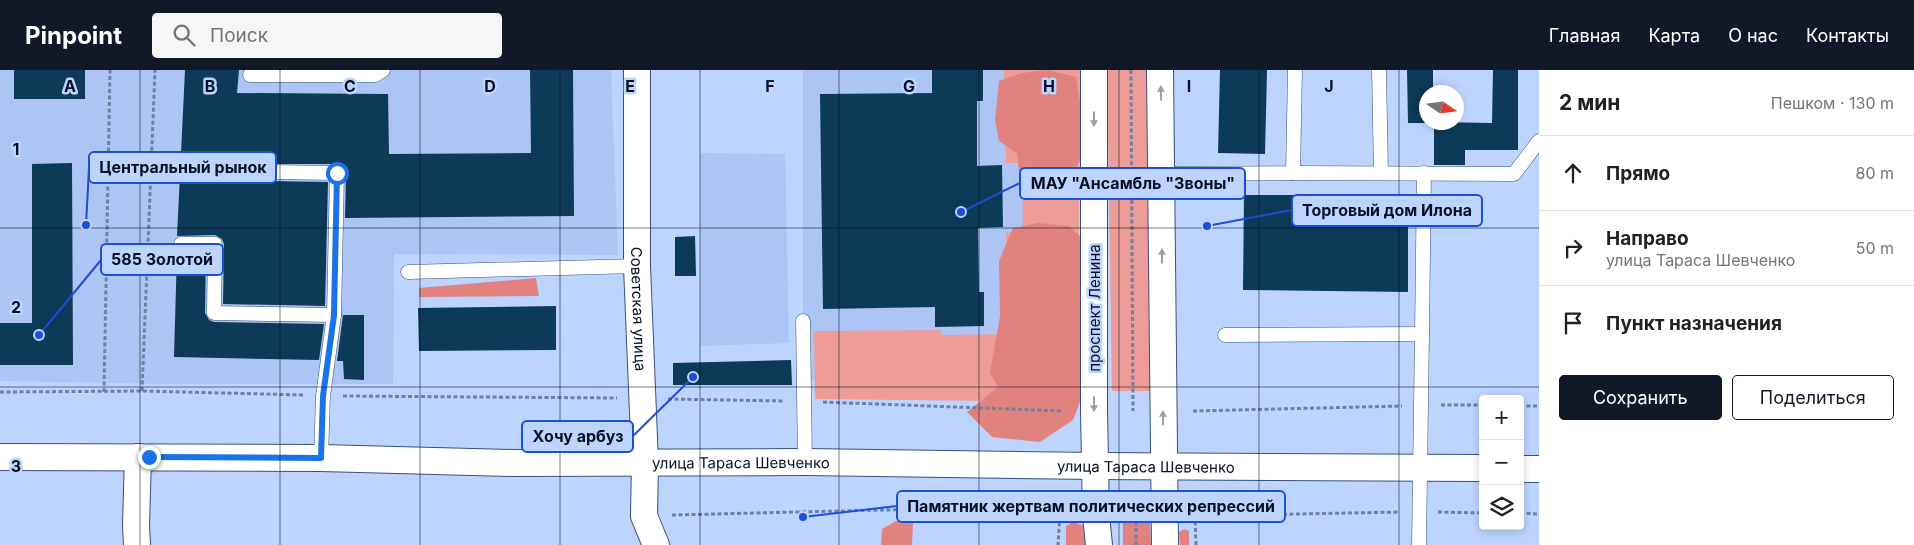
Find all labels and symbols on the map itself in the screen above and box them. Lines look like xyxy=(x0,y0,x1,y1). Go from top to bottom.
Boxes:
text: A xyxy=(64,76,76,96)
text: B xyxy=(205,76,215,96)
text: C xyxy=(344,76,356,96)
text: D xyxy=(484,76,496,96)
text: E xyxy=(625,76,635,96)
text: F xyxy=(765,76,775,96)
text: G xyxy=(903,76,915,96)
text: H xyxy=(1043,76,1055,96)
text: I xyxy=(1187,76,1191,96)
text: J xyxy=(1324,76,1334,96)
one-way arrow xyxy=(1156,85,1164,101)
north arrow xyxy=(1419,85,1464,130)
one-way arrow xyxy=(1090,111,1098,127)
text: 1 xyxy=(13,139,19,159)
callout: Центральный рынок xyxy=(89,152,276,183)
text: Центральный рынок xyxy=(99,157,267,177)
route start xyxy=(326,162,349,185)
callout: МАУ "Ансамбль "Звоны" xyxy=(1020,168,1245,199)
text: МАУ "Ансамбль "Звоны" xyxy=(1031,173,1235,193)
callout: Торговый дом Илона xyxy=(1292,195,1482,226)
text: Торговый дом Илона xyxy=(1302,200,1472,220)
callout: 585 Золотой xyxy=(101,244,223,275)
street label: проспект Ленина xyxy=(1085,244,1104,372)
street label: Советская улица xyxy=(628,247,651,371)
one-way arrow xyxy=(1158,248,1166,264)
text: 585 Золотой xyxy=(111,249,213,269)
text: 2 xyxy=(11,297,21,317)
one-way arrow xyxy=(1090,396,1098,412)
one-way arrow xyxy=(1159,410,1167,426)
callout: Хочу арбуз xyxy=(522,421,633,452)
text: Хочу арбуз xyxy=(533,426,623,446)
route end xyxy=(138,446,161,469)
street label: улица Тараса Шевченко xyxy=(652,452,830,472)
text: 3 xyxy=(11,456,21,476)
street label: улица Тараса Шевченко xyxy=(1057,456,1235,476)
callout: Памятник жертвам политических репрессий xyxy=(897,491,1285,522)
text: Памятник жертвам политических репрессий xyxy=(907,496,1275,516)

